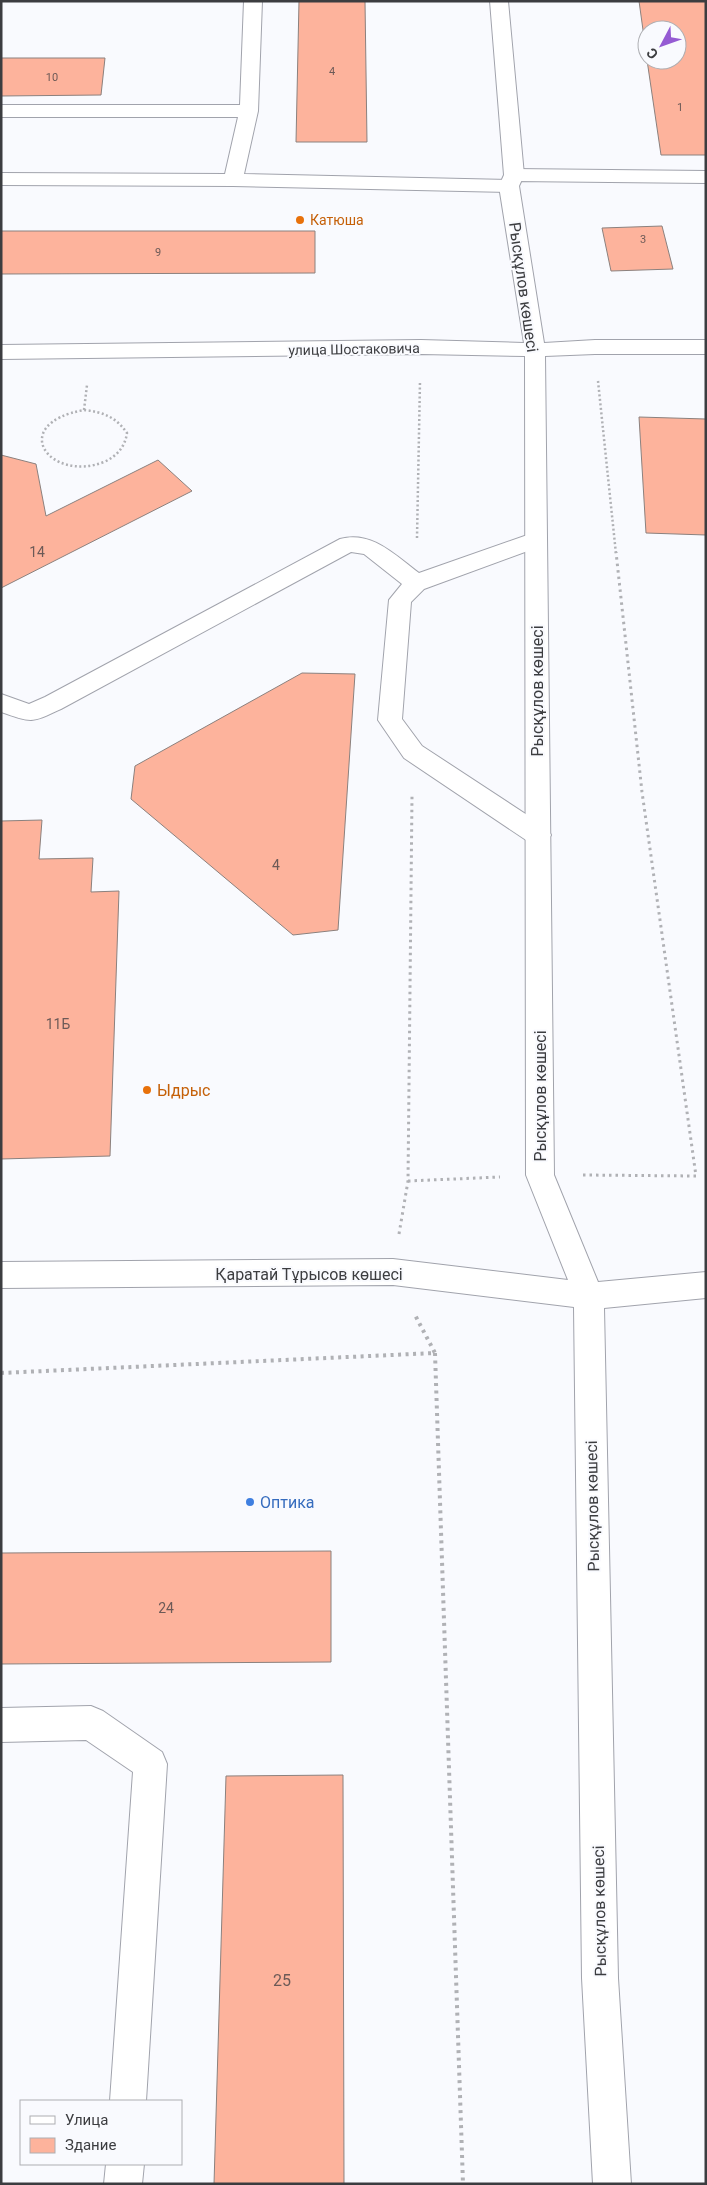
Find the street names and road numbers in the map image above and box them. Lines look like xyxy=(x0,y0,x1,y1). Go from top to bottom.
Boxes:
street label: Рысқұлов көшесі xyxy=(505,221,542,353)
street label: улица Шостаковича xyxy=(288,340,420,358)
street label: Рысқұлов көшесі xyxy=(528,625,547,757)
street label: Рысқұлов көшесі xyxy=(531,1030,550,1162)
street label: Қаратай Тұрысов көшесі xyxy=(215,1265,403,1284)
street label: Рысқұлов көшесі xyxy=(582,1440,603,1572)
street label: Рысқұлов көшесі xyxy=(589,1845,610,1977)

